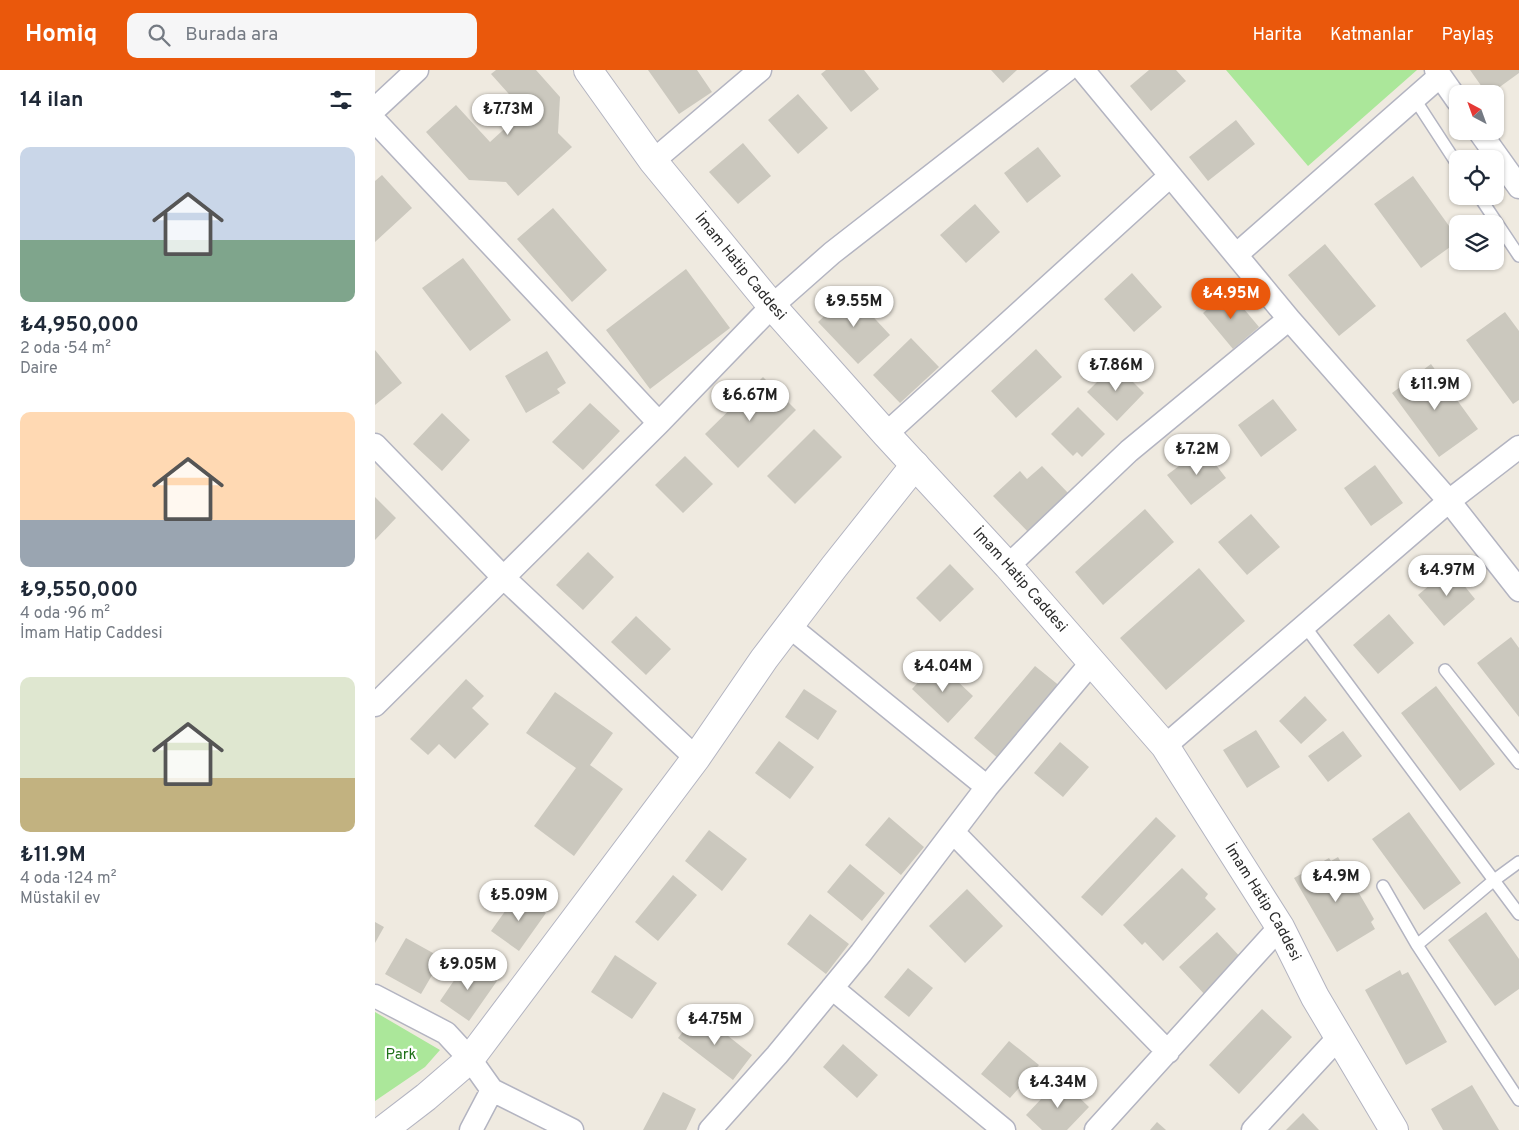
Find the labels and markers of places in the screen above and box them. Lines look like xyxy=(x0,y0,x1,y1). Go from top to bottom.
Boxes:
pin: ₺7.73M xyxy=(467,93,549,136)
pin: ₺4.95M xyxy=(1190,278,1272,320)
pin: ₺9.55M xyxy=(813,286,895,328)
pin: ₺7.86M xyxy=(1075,350,1157,392)
pin: ₺11.9M xyxy=(1394,368,1476,411)
pin: ₺6.67M xyxy=(709,380,791,422)
pin: ₺7.2M xyxy=(1162,434,1232,476)
pin: ₺4.97M xyxy=(1406,554,1488,597)
pin: ₺4.04M xyxy=(902,650,984,693)
pin: ₺4.9M xyxy=(1301,860,1371,903)
pin: ₺5.09M xyxy=(478,880,560,922)
pin: ₺9.05M xyxy=(427,948,509,991)
pin: ₺4.75M xyxy=(674,1004,756,1046)
pin: ₺4.34M xyxy=(1017,1066,1099,1109)

